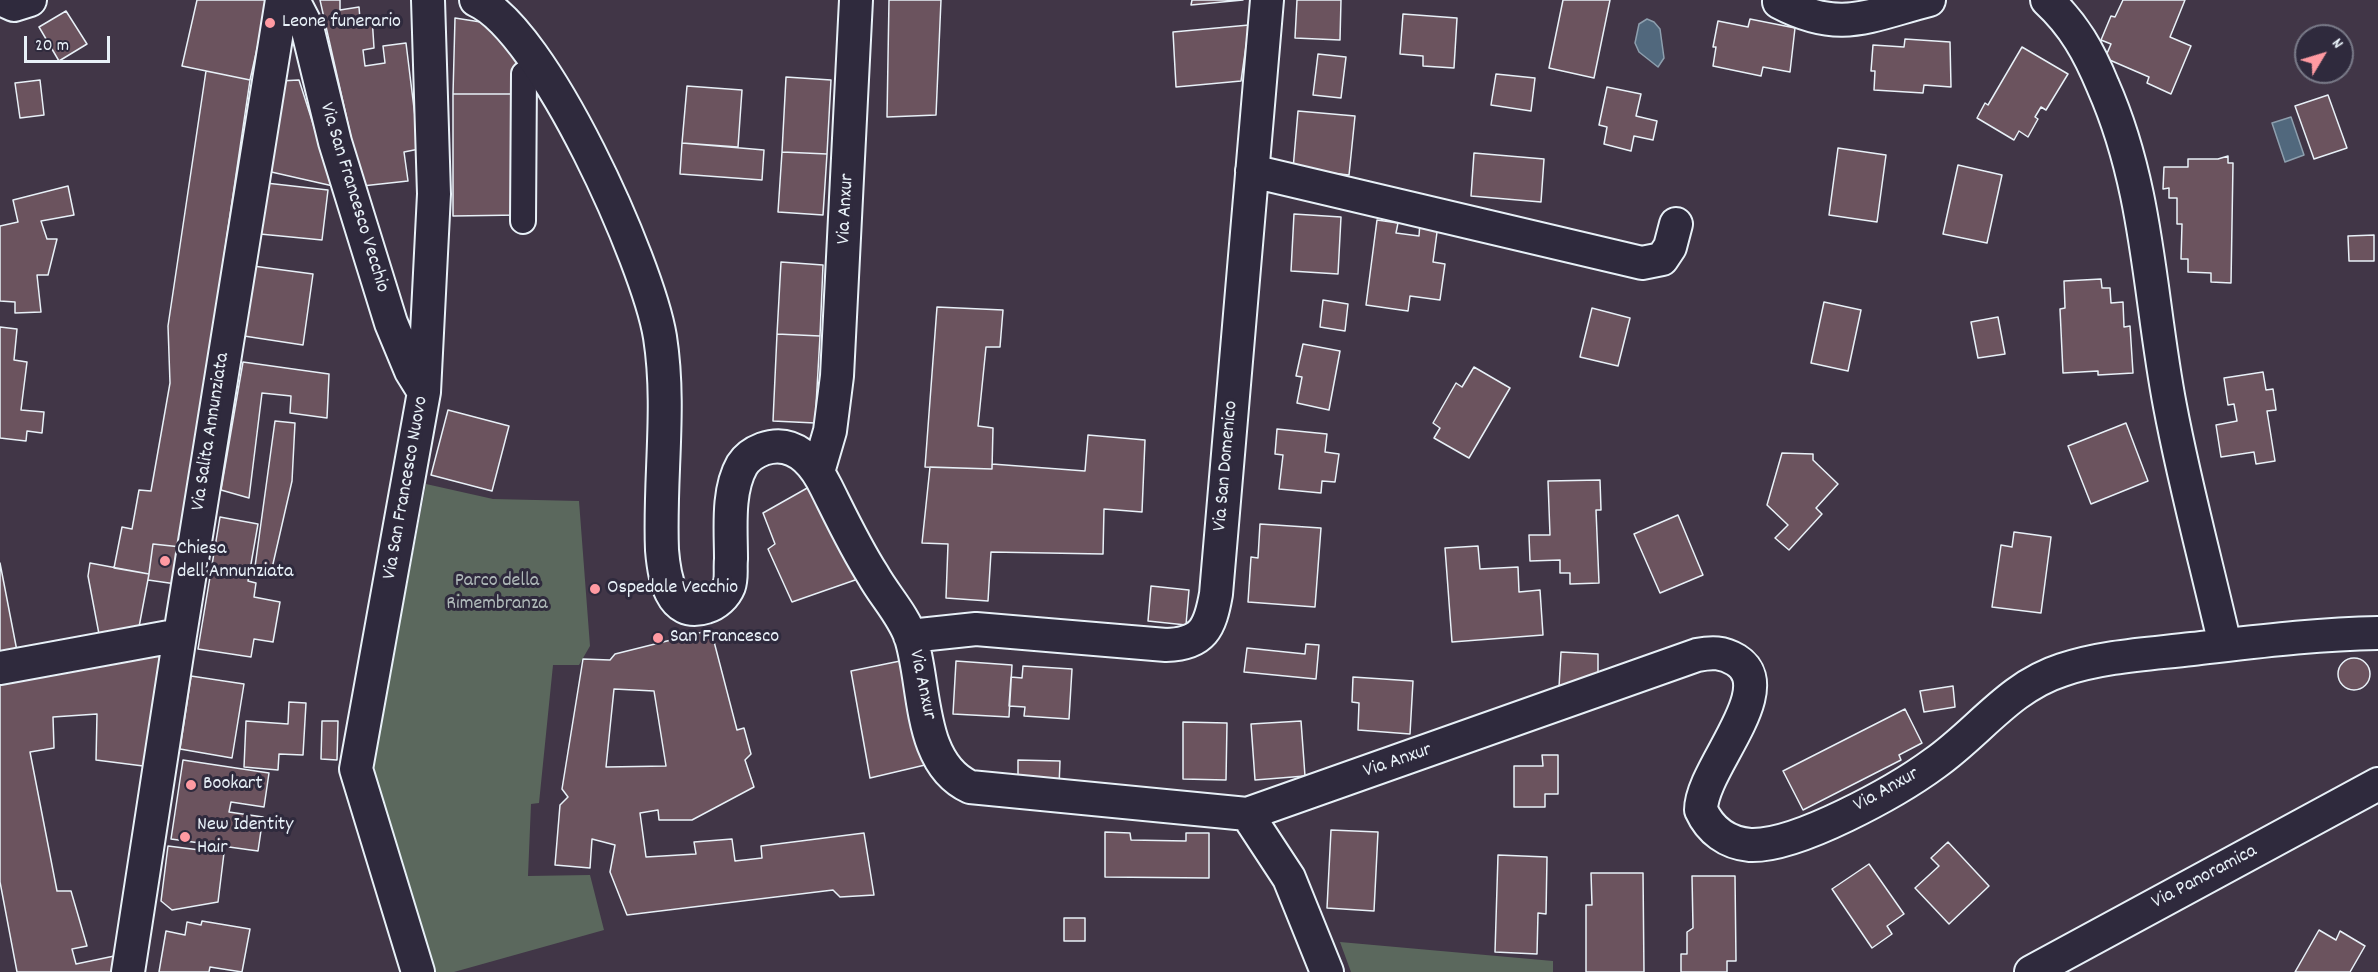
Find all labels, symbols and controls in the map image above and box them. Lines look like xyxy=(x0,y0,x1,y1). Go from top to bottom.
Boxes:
place label: Leone funerario xyxy=(282,11,401,35)
marker: Leone funerario xyxy=(263,16,277,30)
scale bar xyxy=(27,24,112,62)
north arrow xyxy=(2294,24,2354,84)
text: 20 m xyxy=(35,34,69,59)
text: N xyxy=(2326,34,2348,54)
street label: Via San Francesco Vecchio xyxy=(313,100,393,296)
street label: Via Anxur xyxy=(833,173,861,245)
street label: Via Salita Annunziata xyxy=(188,351,236,513)
street label: Via San Francesco Nuovo xyxy=(379,395,435,581)
street label: Via San Domenico xyxy=(1209,400,1245,532)
place label: Chiesa dell’Annunziata xyxy=(177,538,293,585)
marker: Chiesa dell’Annunziata xyxy=(158,554,172,568)
park label: Parco della Rimembranza xyxy=(446,570,548,617)
place label: Ospedale Vecchio xyxy=(607,577,738,601)
marker: Ospedale Vecchio xyxy=(588,582,602,596)
place label: San Francesco xyxy=(670,626,779,650)
marker: San Francesco xyxy=(651,631,665,645)
street label: Via Anxur xyxy=(902,648,940,722)
street label: Via Anxur xyxy=(1361,739,1435,785)
street label: Via Anxur xyxy=(1850,763,1924,819)
place label: Bookart xyxy=(203,773,263,797)
marker: Bookart xyxy=(184,778,198,792)
place label: New Identity Hair xyxy=(197,814,293,861)
marker: New Identity Hair xyxy=(178,830,192,844)
street label: Via Panoramica xyxy=(2148,840,2262,916)

